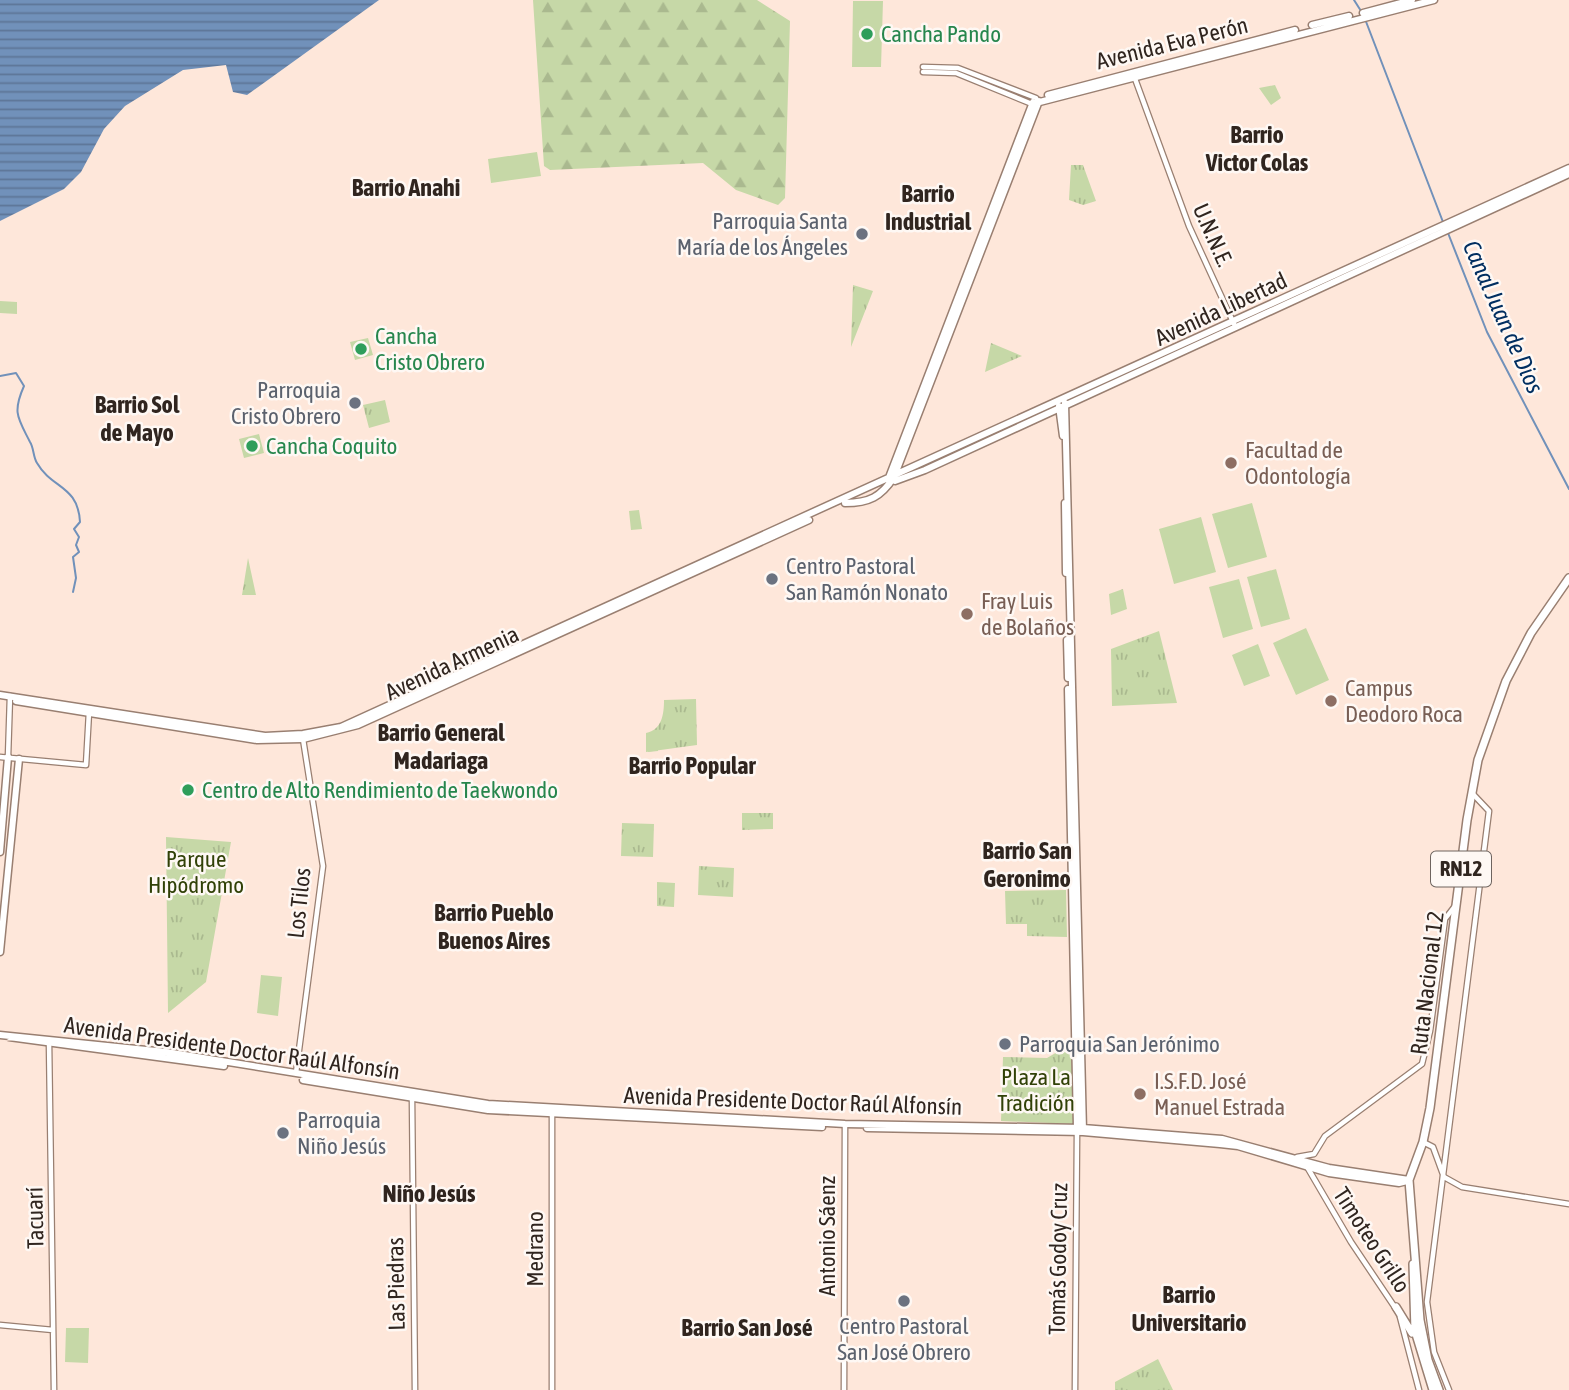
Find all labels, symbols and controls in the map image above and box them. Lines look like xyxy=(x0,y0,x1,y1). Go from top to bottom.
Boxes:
street label: Avenida Eva Perón xyxy=(1094,12,1250,74)
place label: Cancha Pando xyxy=(881,21,1001,47)
marker: Cancha Pando xyxy=(859,26,875,42)
district label: Barrio Victor Colas xyxy=(1205,121,1309,176)
district label: Barrio Anahi xyxy=(352,174,460,201)
district label: Barrio Industrial xyxy=(885,180,972,235)
street label: U.N.N.E. xyxy=(1188,199,1238,271)
place label: Parroquia Santa María de los Ángeles xyxy=(677,208,848,260)
marker: Parroquia Santa María de los Ángeles xyxy=(854,226,870,242)
water label: Canal Juan de Dios xyxy=(1458,236,1549,397)
street label: Avenida Libertad xyxy=(1151,267,1291,351)
place label: Cancha Cristo Obrero xyxy=(375,323,485,375)
marker: Cancha Cristo Obrero xyxy=(353,341,369,357)
place label: Parroquia Cristo Obrero xyxy=(231,377,341,429)
district label: Barrio Sol de Mayo xyxy=(95,391,180,446)
marker: Parroquia Cristo Obrero xyxy=(347,395,363,411)
place label: Cancha Coquito xyxy=(266,433,397,459)
place label: Facultad de Odontología xyxy=(1245,437,1351,489)
marker: Cancha Coquito xyxy=(244,438,260,454)
marker: Facultad de Odontología xyxy=(1223,455,1239,471)
place label: Centro Pastoral San Ramón Nonato xyxy=(786,553,948,605)
marker: Centro Pastoral San Ramón Nonato xyxy=(764,571,780,587)
place label: Fray Luis de Bolaños xyxy=(981,588,1074,640)
marker: Fray Luis de Bolaños xyxy=(959,606,975,622)
street label: Avenida Armenia xyxy=(381,621,523,705)
place label: Campus Deodoro Roca xyxy=(1345,675,1463,727)
marker: Campus Deodoro Roca xyxy=(1323,693,1339,709)
district label: Barrio General Madariaga xyxy=(377,719,505,774)
district label: Barrio Popular xyxy=(628,752,756,779)
place label: Centro de Alto Rendimiento de Taekwondo xyxy=(202,777,558,803)
marker: Centro de Alto Rendimiento de Taekwondo xyxy=(180,782,196,798)
district label: Barrio San Geronimo xyxy=(982,837,1072,892)
park label: Parque Hipódromo xyxy=(148,846,244,898)
road number: RN12 xyxy=(1431,852,1491,886)
street label: Los Tilos xyxy=(282,866,316,940)
district label: Barrio Pueblo Buenos Aires xyxy=(434,899,554,954)
street label: Ruta Nacional 12 xyxy=(1405,910,1449,1056)
street label: Avenida Presidente Doctor Raúl Alfonsín xyxy=(62,1012,402,1084)
place label: Parroquia San Jerónimo xyxy=(1019,1031,1220,1057)
marker: Parroquia San Jerónimo xyxy=(997,1036,1013,1052)
park label: Plaza La Tradición xyxy=(997,1064,1075,1116)
place label: I.S.F.D. José Manuel Estrada xyxy=(1154,1068,1285,1120)
street label: Avenida Presidente Doctor Raúl Alfonsín xyxy=(623,1082,963,1120)
marker: I.S.F.D. José Manuel Estrada xyxy=(1132,1086,1148,1102)
place label: Parroquia Niño Jesús xyxy=(297,1107,386,1159)
marker: Parroquia Niño Jesús xyxy=(275,1125,291,1141)
street label: Antonio Sáenz xyxy=(814,1176,840,1296)
district label: Niño Jesús xyxy=(383,1180,476,1207)
street label: Tomás Godoy Cruz xyxy=(1044,1183,1072,1335)
street label: Timoteo Grillo xyxy=(1328,1183,1416,1297)
street label: Tacuarí xyxy=(21,1187,49,1249)
street label: Medrano xyxy=(522,1211,548,1287)
street label: Las Piedras xyxy=(382,1237,410,1331)
district label: Barrio Universitario xyxy=(1132,1281,1246,1336)
marker: Centro Pastoral San José Obrero xyxy=(896,1293,912,1309)
place label: Centro Pastoral San José Obrero xyxy=(837,1313,971,1365)
district label: Barrio San José xyxy=(681,1314,813,1341)

